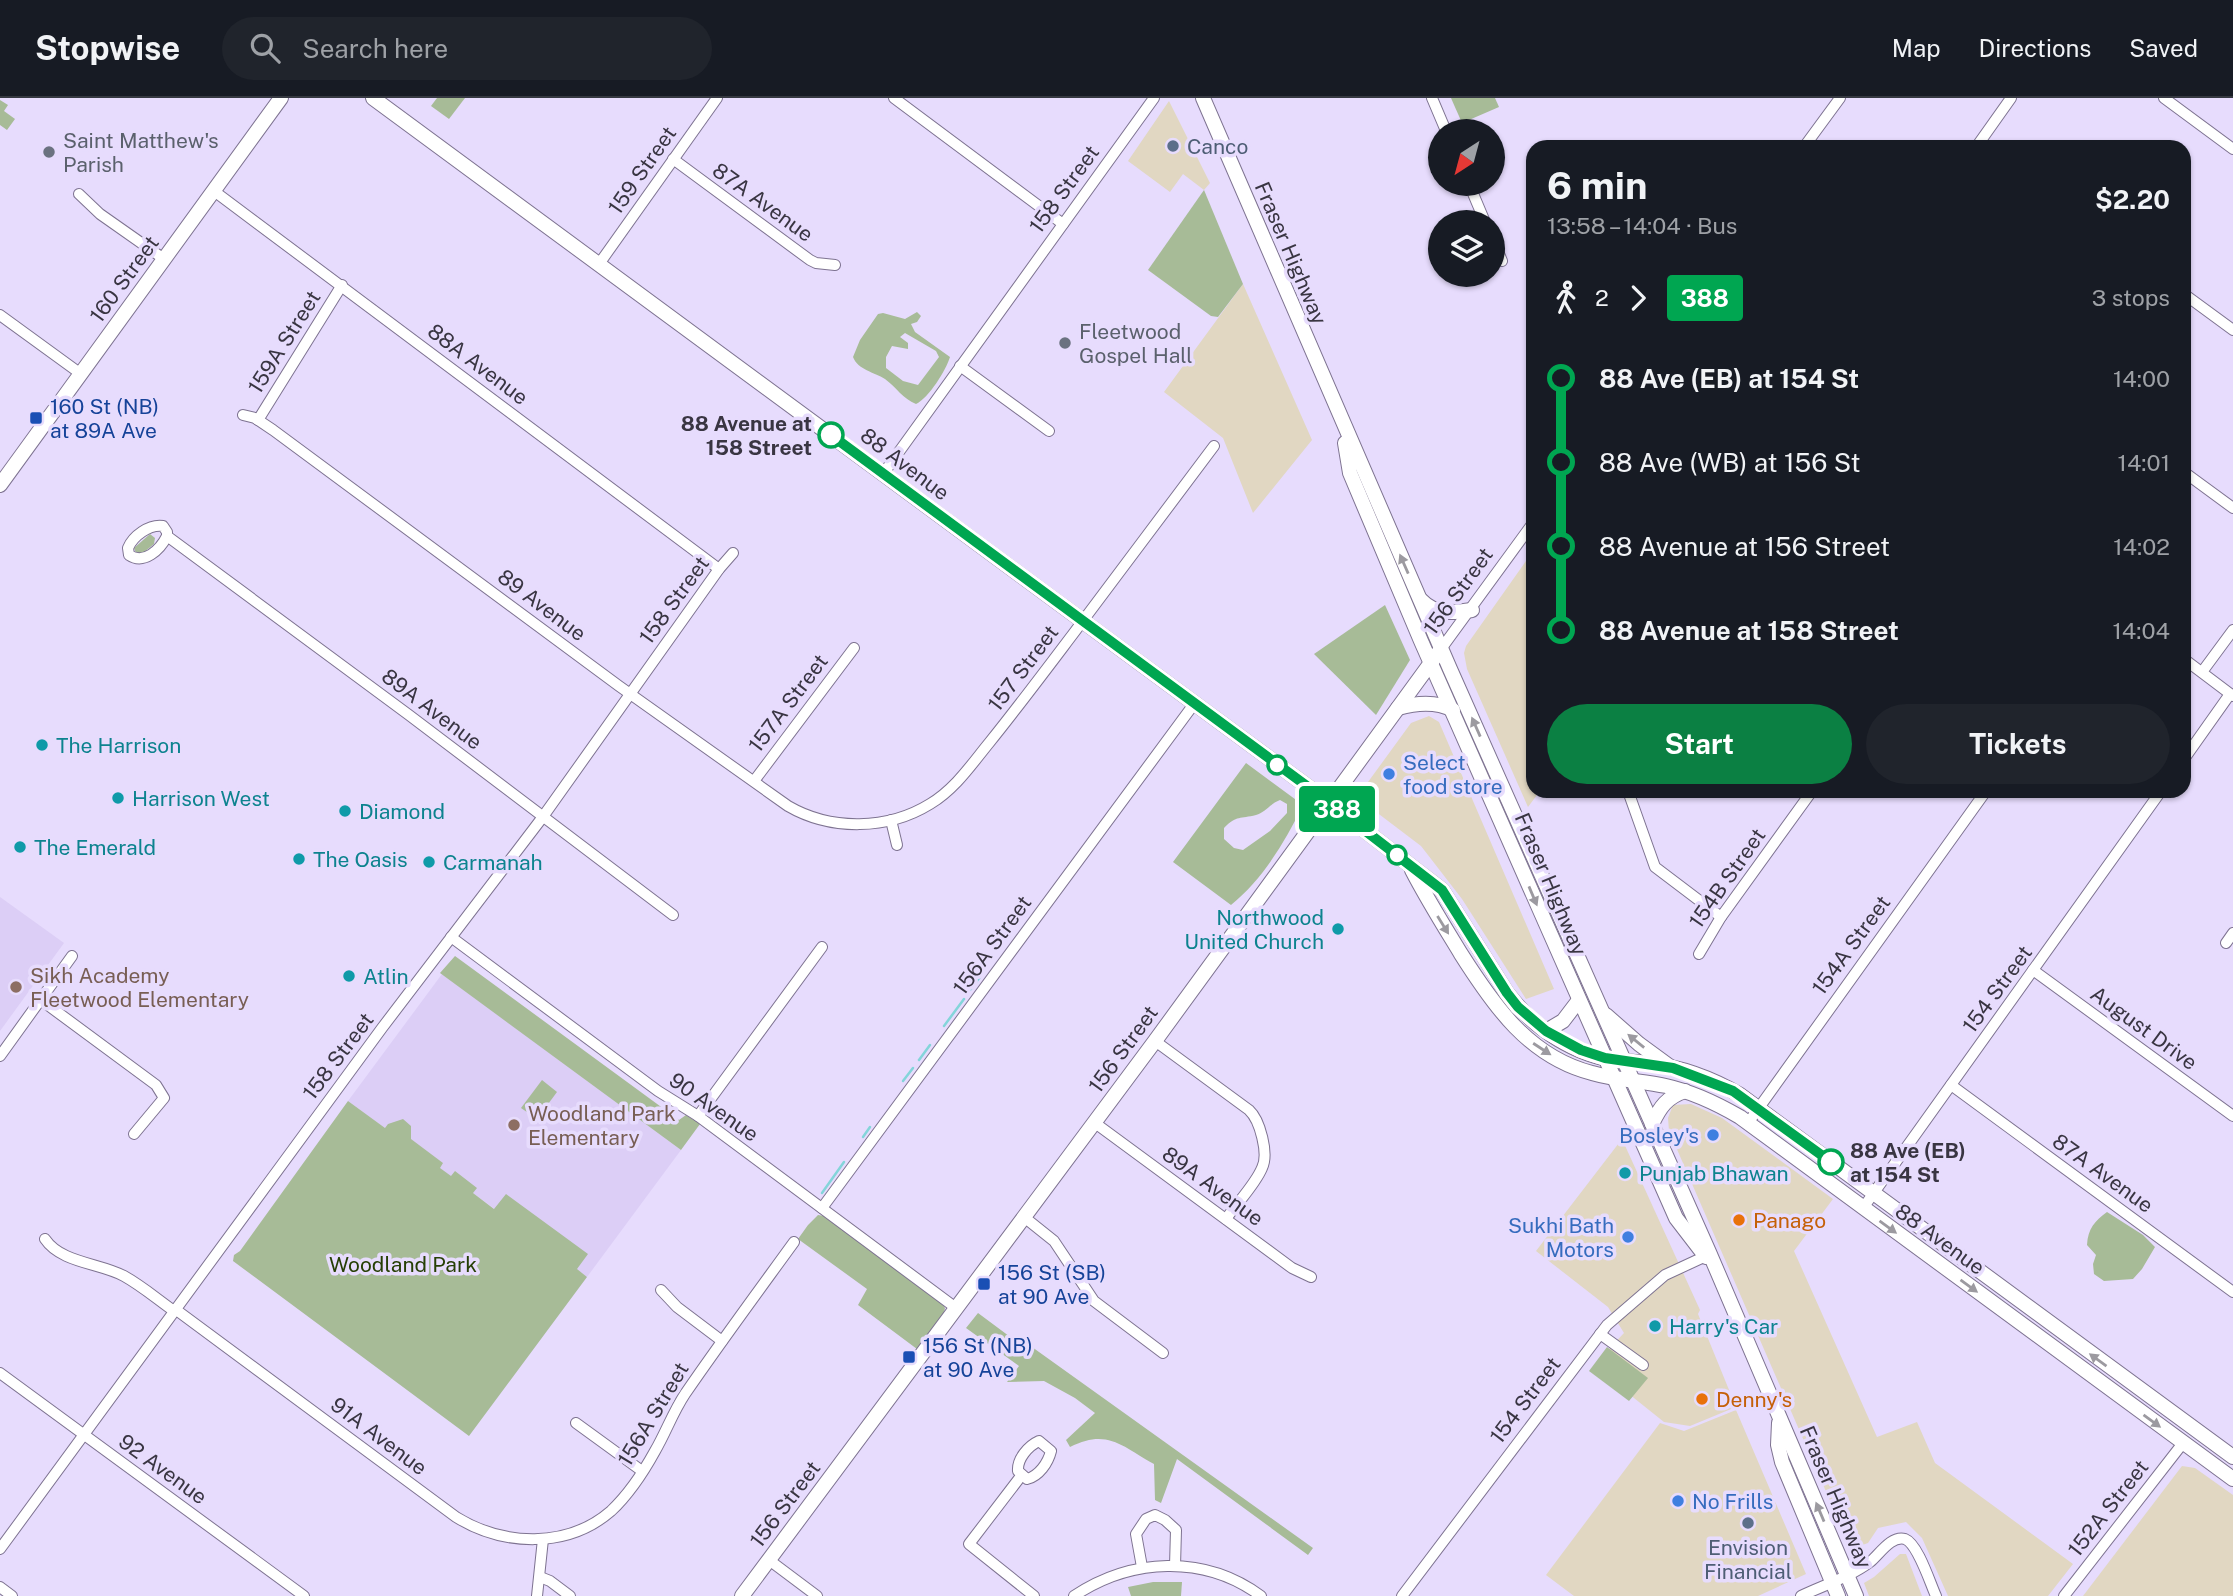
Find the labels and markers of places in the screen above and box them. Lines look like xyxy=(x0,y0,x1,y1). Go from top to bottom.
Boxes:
place label: Saint Matthew's Parish xyxy=(63,128,219,177)
place label: Canco xyxy=(1187,134,1248,159)
marker: Canco xyxy=(1165,138,1181,154)
marker: Saint Matthew's Parish xyxy=(41,144,57,160)
place label: Fleetwood Gospel Hall xyxy=(1079,319,1193,368)
marker: Fleetwood Gospel Hall xyxy=(1057,335,1073,351)
place label: 160 St (NB) at 89A Ave xyxy=(50,394,159,443)
marker: 160 St (NB) at 89A Ave xyxy=(28,410,44,426)
place label: 88 Avenue at 158 Street xyxy=(681,411,812,460)
marker: 88 Avenue at 158 Street xyxy=(818,422,844,448)
place label: The Harrison xyxy=(56,733,181,758)
marker: The Harrison xyxy=(34,737,50,753)
place label: Select food store xyxy=(1403,750,1503,799)
unlabelled marker xyxy=(1267,755,1287,775)
marker: Select food store xyxy=(1381,766,1397,782)
place label: Harrison West xyxy=(132,786,270,811)
marker: Harrison West xyxy=(110,790,126,806)
place label: Diamond xyxy=(359,799,445,824)
marker: Diamond xyxy=(337,803,353,819)
place label: The Emerald xyxy=(34,835,156,860)
marker: The Emerald xyxy=(12,839,28,855)
unlabelled marker xyxy=(1387,845,1407,865)
place label: The Oasis xyxy=(313,847,408,872)
place label: Carmanah xyxy=(443,850,543,875)
marker: The Oasis xyxy=(291,851,307,867)
marker: Carmanah xyxy=(421,854,437,870)
place label: Northwood United Church xyxy=(1184,905,1324,954)
marker: Northwood United Church xyxy=(1330,921,1346,937)
place label: Sikh Academy Fleetwood Elementary xyxy=(30,963,249,1012)
place label: Atlin xyxy=(363,964,409,989)
marker: Atlin xyxy=(341,968,357,984)
marker: Sikh Academy Fleetwood Elementary xyxy=(8,979,24,995)
place label: Woodland Park Elementary xyxy=(528,1101,676,1150)
marker: Woodland Park Elementary xyxy=(506,1117,522,1133)
place label: Bosley's xyxy=(1619,1123,1699,1148)
marker: Bosley's xyxy=(1705,1127,1721,1143)
place label: 88 Ave (EB) at 154 St xyxy=(1850,1138,1966,1187)
marker: 88 Ave (EB) at 154 St xyxy=(1818,1149,1844,1175)
place label: Punjab Bhawan xyxy=(1639,1161,1789,1186)
marker: Punjab Bhawan xyxy=(1617,1165,1633,1181)
place label: Panago xyxy=(1753,1208,1826,1233)
marker: Panago xyxy=(1731,1212,1747,1228)
place label: Sukhi Bath Motors xyxy=(1508,1213,1614,1262)
marker: Sukhi Bath Motors xyxy=(1620,1229,1636,1245)
place label: 156 St (SB) at 90 Ave xyxy=(998,1260,1106,1309)
marker: 156 St (SB) at 90 Ave xyxy=(976,1276,992,1292)
place label: Harry's Car xyxy=(1669,1314,1778,1339)
marker: Harry's Car xyxy=(1647,1318,1663,1334)
place label: 156 St (NB) at 90 Ave xyxy=(923,1333,1033,1382)
marker: 156 St (NB) at 90 Ave xyxy=(901,1349,917,1365)
place label: Denny's xyxy=(1716,1387,1792,1412)
marker: Denny's xyxy=(1694,1391,1710,1407)
place label: No Frills xyxy=(1692,1489,1773,1514)
marker: No Frills xyxy=(1670,1493,1686,1509)
marker: Envision Financial xyxy=(1740,1515,1756,1531)
place label: Envision Financial xyxy=(1704,1535,1792,1584)

